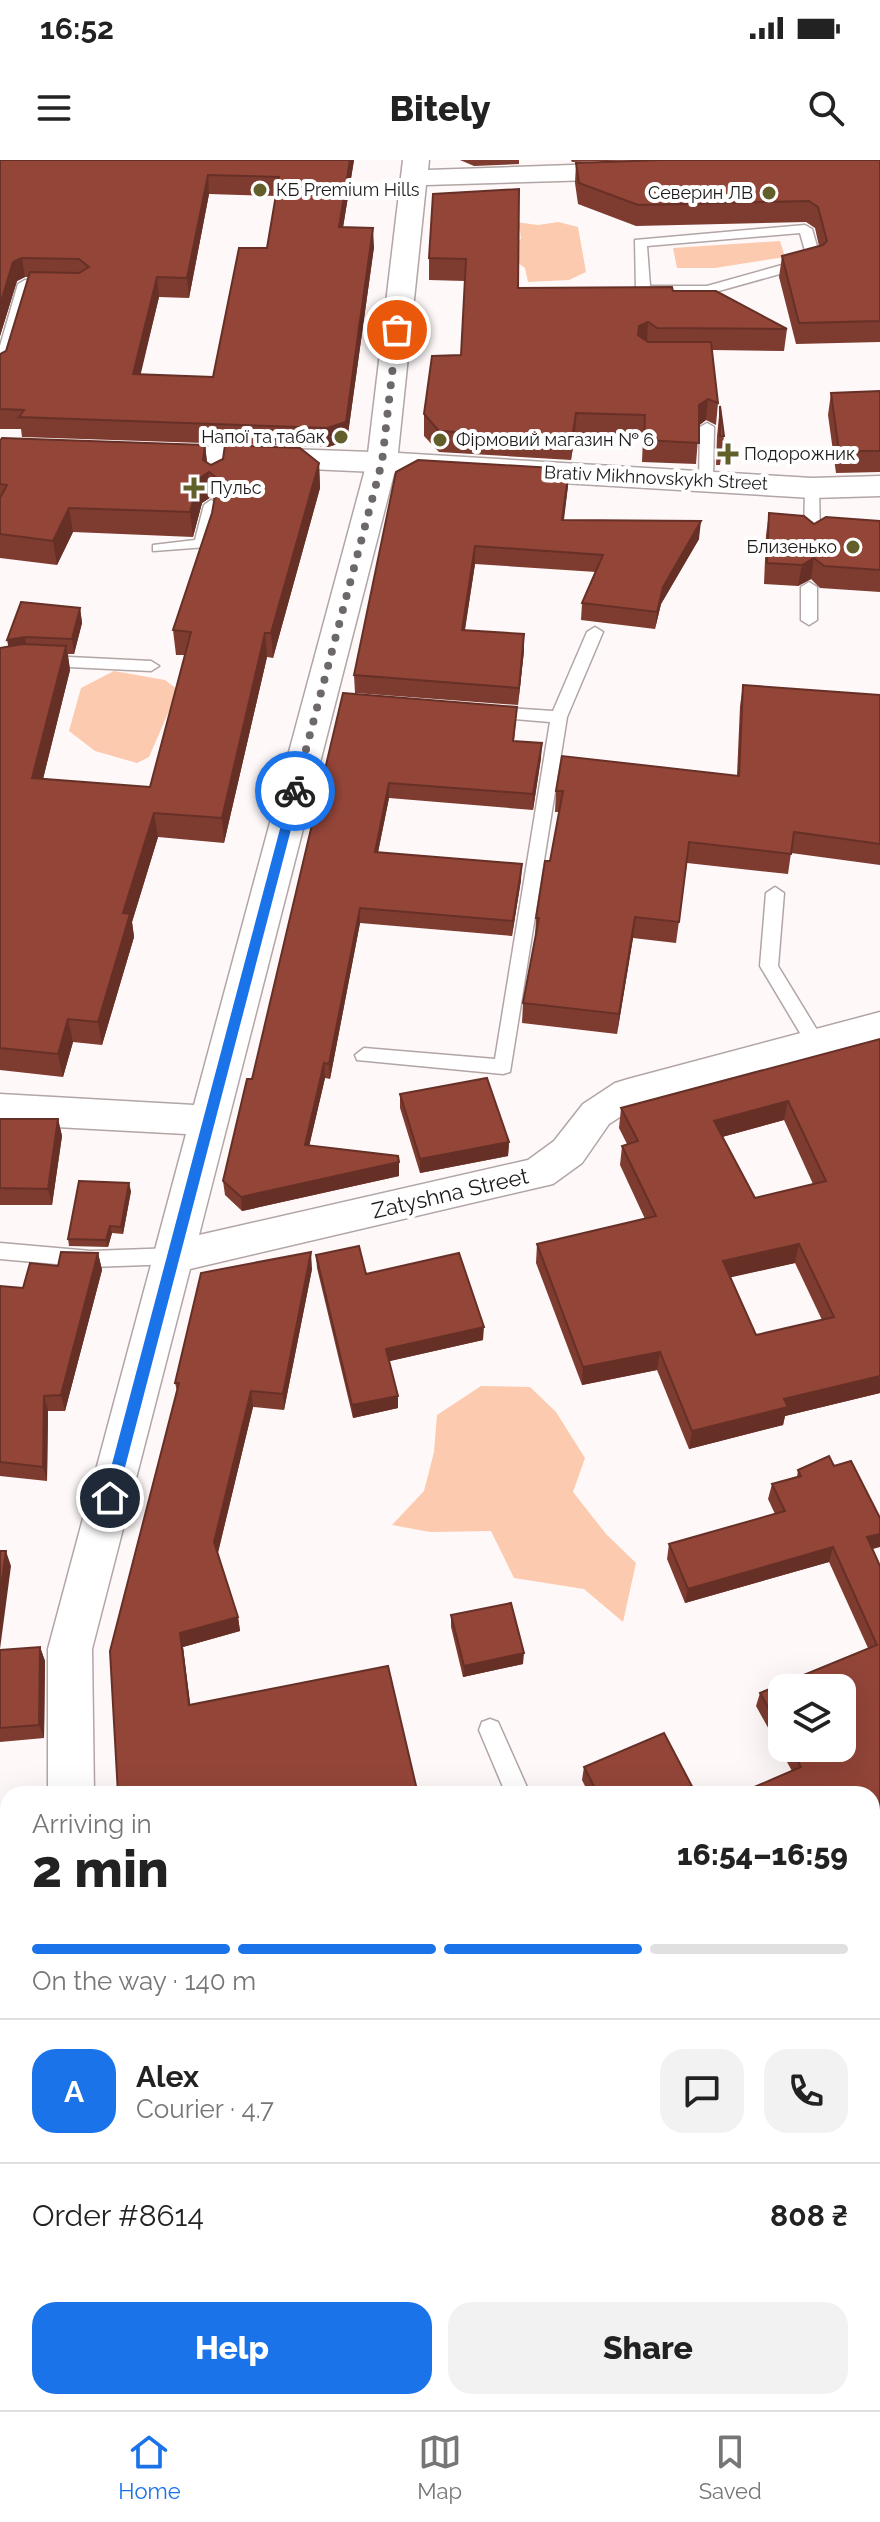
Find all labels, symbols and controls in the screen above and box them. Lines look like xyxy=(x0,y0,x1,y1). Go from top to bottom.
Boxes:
text: 16:52 xyxy=(40,11,114,46)
icon: menu xyxy=(32,86,76,130)
icon: search xyxy=(804,86,848,130)
text: Bitely xyxy=(389,87,491,129)
place label: КБ Premium Hills xyxy=(276,179,420,200)
marker: КБ Premium Hills xyxy=(251,181,269,199)
place label: Северин ЛВ xyxy=(648,182,753,203)
marker: Северин ЛВ xyxy=(760,184,778,202)
pin xyxy=(363,296,431,364)
icon: bag xyxy=(375,308,419,352)
place label: Напої та табак xyxy=(201,426,325,447)
marker: Напої та табак xyxy=(332,428,350,446)
place label: Фірмовий магазин № 6 xyxy=(456,429,654,450)
marker: Фірмовий магазин № 6 xyxy=(431,431,449,449)
place label: Подорожник xyxy=(744,443,855,464)
marker: Подорожник xyxy=(719,445,737,463)
street label: Brativ Mikhnovskykh Street xyxy=(544,461,769,494)
place label: Пульс xyxy=(210,477,262,498)
marker: Пульс xyxy=(185,479,203,497)
place label: Близенько xyxy=(747,536,837,557)
marker: Близенько xyxy=(844,538,862,556)
courier xyxy=(255,751,335,831)
icon: bike xyxy=(273,769,317,813)
street label: Zatyshna Street xyxy=(369,1162,531,1224)
pin xyxy=(76,1464,144,1532)
icon: home xyxy=(88,1476,132,1520)
map controls xyxy=(768,1674,856,1762)
button: layers xyxy=(768,1674,856,1762)
text: Arriving in xyxy=(32,1809,152,1839)
text: 16:54–16:59 xyxy=(677,1837,848,1872)
text: 2 min xyxy=(32,1838,169,1899)
text: On the way · 140 m xyxy=(32,1966,256,1996)
button: chat xyxy=(660,2049,744,2133)
button: phone xyxy=(764,2049,848,2133)
text: Alex xyxy=(136,2059,199,2094)
text: A xyxy=(64,2074,84,2109)
text: Courier · 4.7 xyxy=(136,2094,274,2124)
text: Order #8614 xyxy=(32,2198,204,2233)
text: 808 ₴ xyxy=(770,2198,848,2233)
button: Help xyxy=(32,2302,432,2394)
button: Share xyxy=(448,2302,848,2394)
tab: Home xyxy=(118,2430,181,2504)
tab: Map xyxy=(417,2430,462,2504)
tab: Saved xyxy=(699,2430,762,2504)

